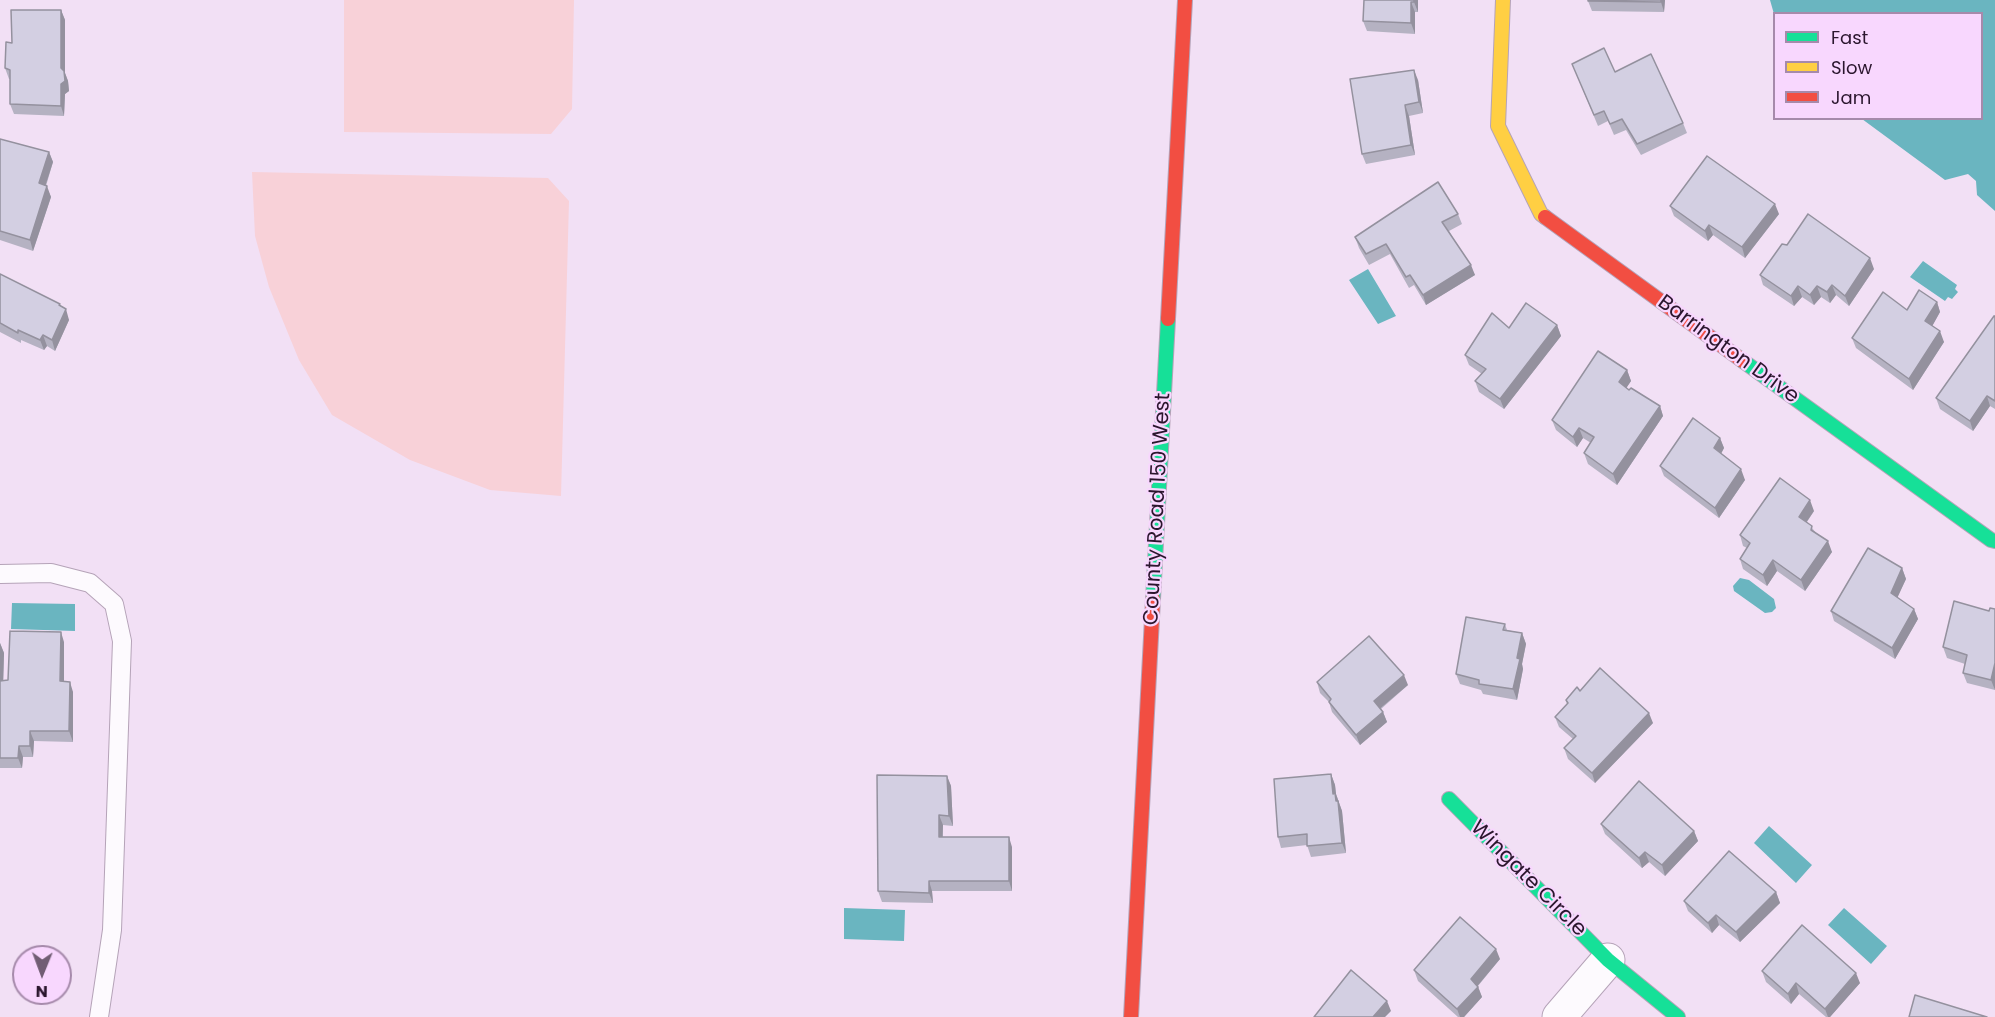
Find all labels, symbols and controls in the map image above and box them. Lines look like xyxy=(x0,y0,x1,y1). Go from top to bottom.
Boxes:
legend xyxy=(1773,12,1983,120)
text: Fast xyxy=(1831,25,1868,50)
text: Slow xyxy=(1831,55,1872,80)
text: Jam xyxy=(1831,85,1871,110)
street label: Barrington Drive xyxy=(1653,290,1803,410)
street label: County Road 150 West xyxy=(1139,392,1177,626)
street label: Wingate Circle xyxy=(1465,816,1591,942)
north arrow xyxy=(12,945,72,1005)
text: N xyxy=(35,980,48,1003)

